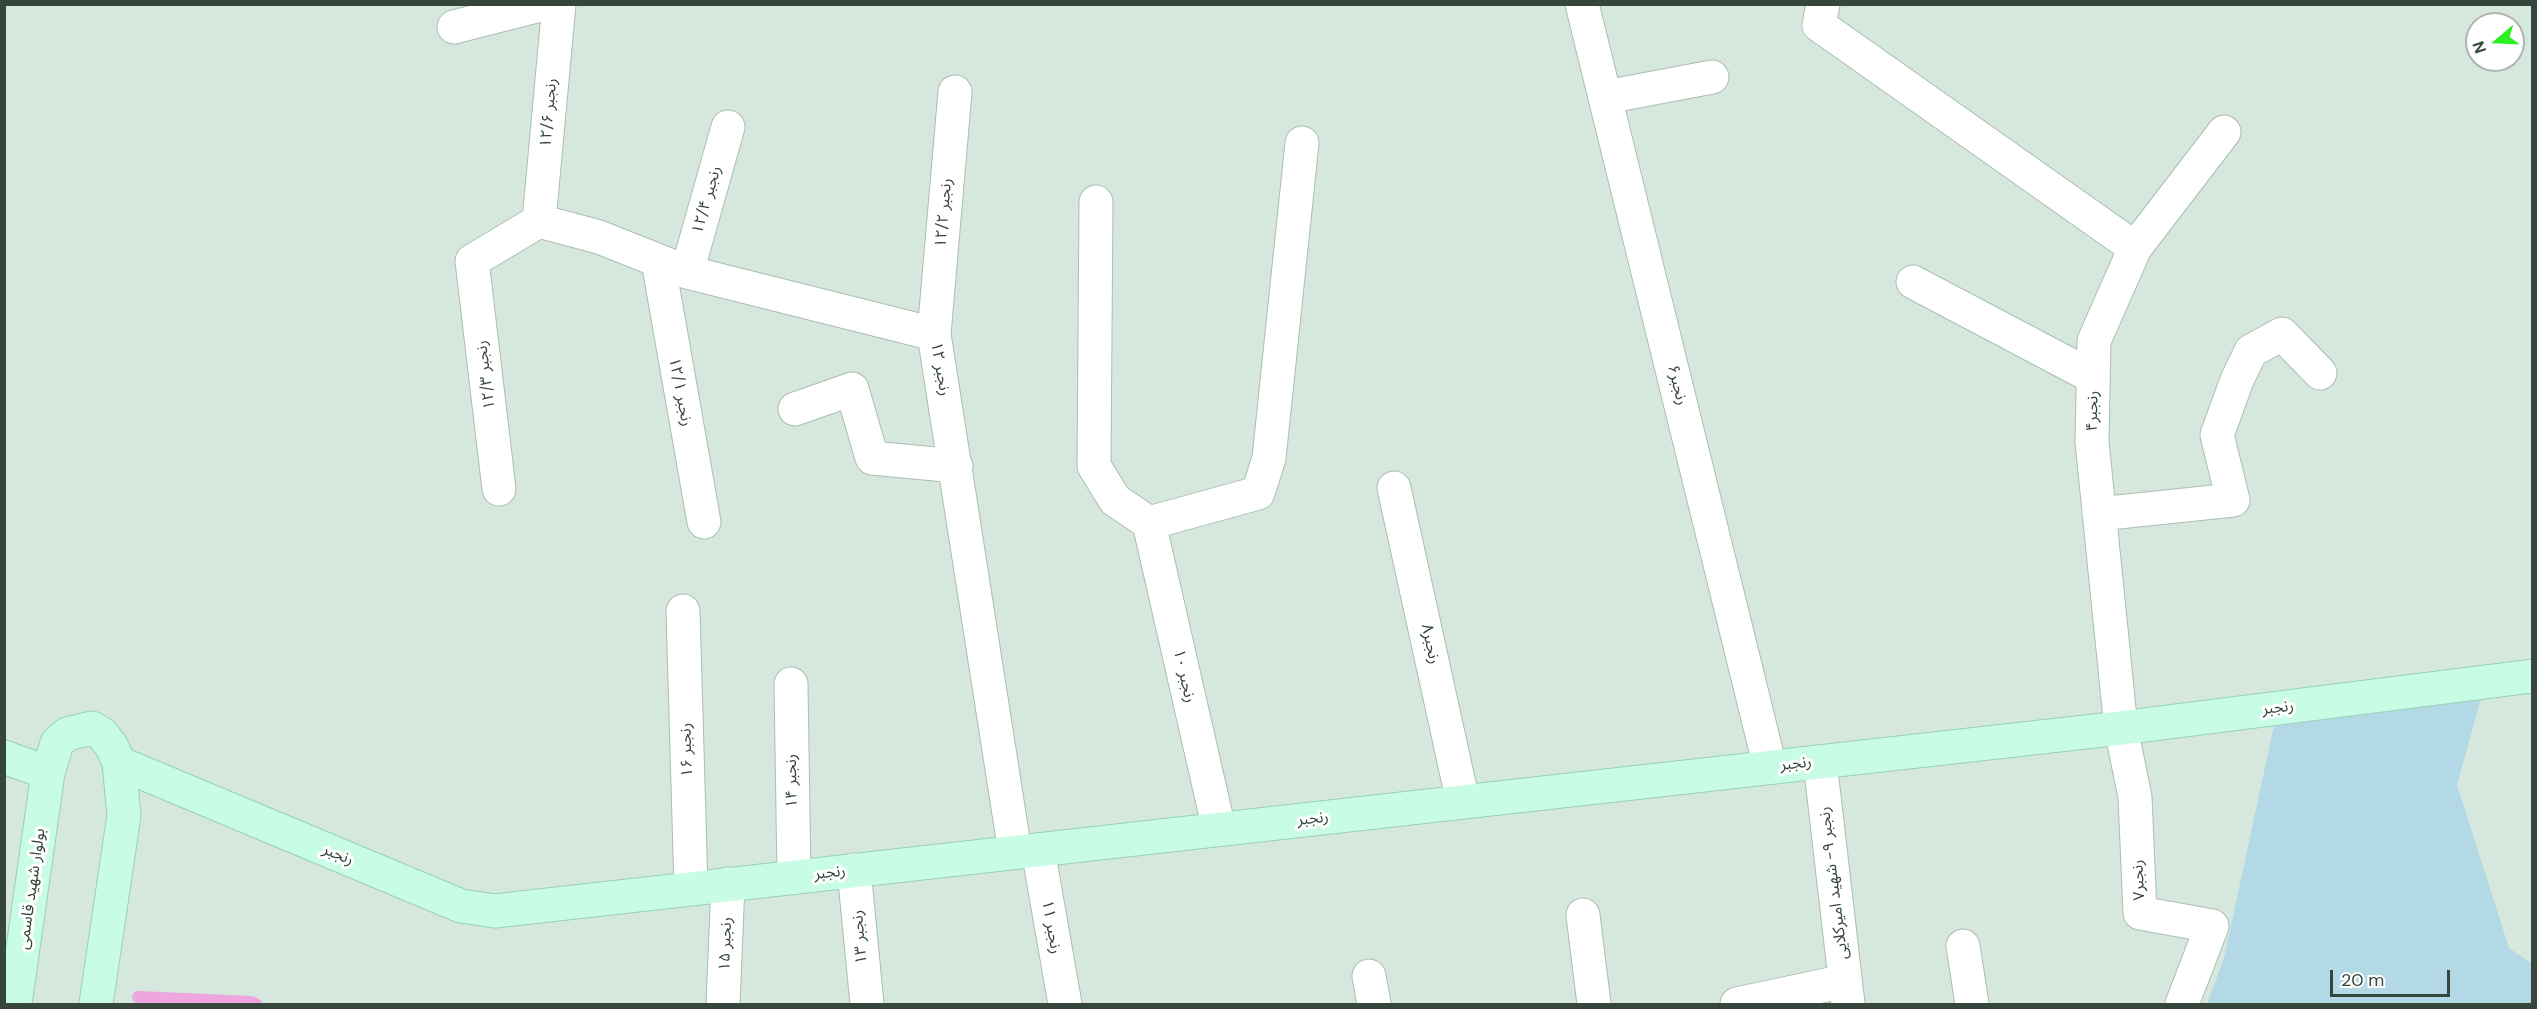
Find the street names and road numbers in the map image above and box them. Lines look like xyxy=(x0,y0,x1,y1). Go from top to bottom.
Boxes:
street label: رنجبر ۱۲/۶ xyxy=(536,77,562,149)
street label: رنجبر ۱۲/۴ xyxy=(688,164,726,236)
street label: رنجبر ۱۲/۲ xyxy=(931,177,957,249)
street label: رنجبر ۱۲/۳ xyxy=(472,339,500,411)
street label: رنجبر ۱۲ xyxy=(926,341,954,397)
street label: رنجبر ۱۲/۱ xyxy=(664,356,696,428)
street label: رنجبر۶ xyxy=(1663,363,1691,407)
street label: رنجبر۴ xyxy=(2083,390,2103,432)
street label: رنجبر۸ xyxy=(1416,622,1444,666)
street label: رنجبر ۱۰ xyxy=(1169,647,1199,705)
street label: رنجبر xyxy=(2261,697,2295,719)
street label: رنجبر ۱۶ xyxy=(676,723,698,777)
street label: رنجبر xyxy=(1779,753,1813,775)
street label: رنجبر ۱۴ xyxy=(782,754,802,808)
street label: رنجبر ۹- شهید امیرکلایی xyxy=(1815,805,1853,961)
street label: رنجبر xyxy=(1296,808,1330,830)
street label: بولوار شهید قاسمی xyxy=(14,827,50,951)
street label: رنجبر xyxy=(320,840,356,870)
street label: رنجبر۷ xyxy=(2128,859,2150,901)
street label: رنجبر xyxy=(813,862,847,884)
street label: رنجبر ۱۱ xyxy=(1037,899,1065,955)
street label: رنجبر ۱۳ xyxy=(848,909,872,965)
street label: رنجبر ۱۵ xyxy=(715,917,737,971)

